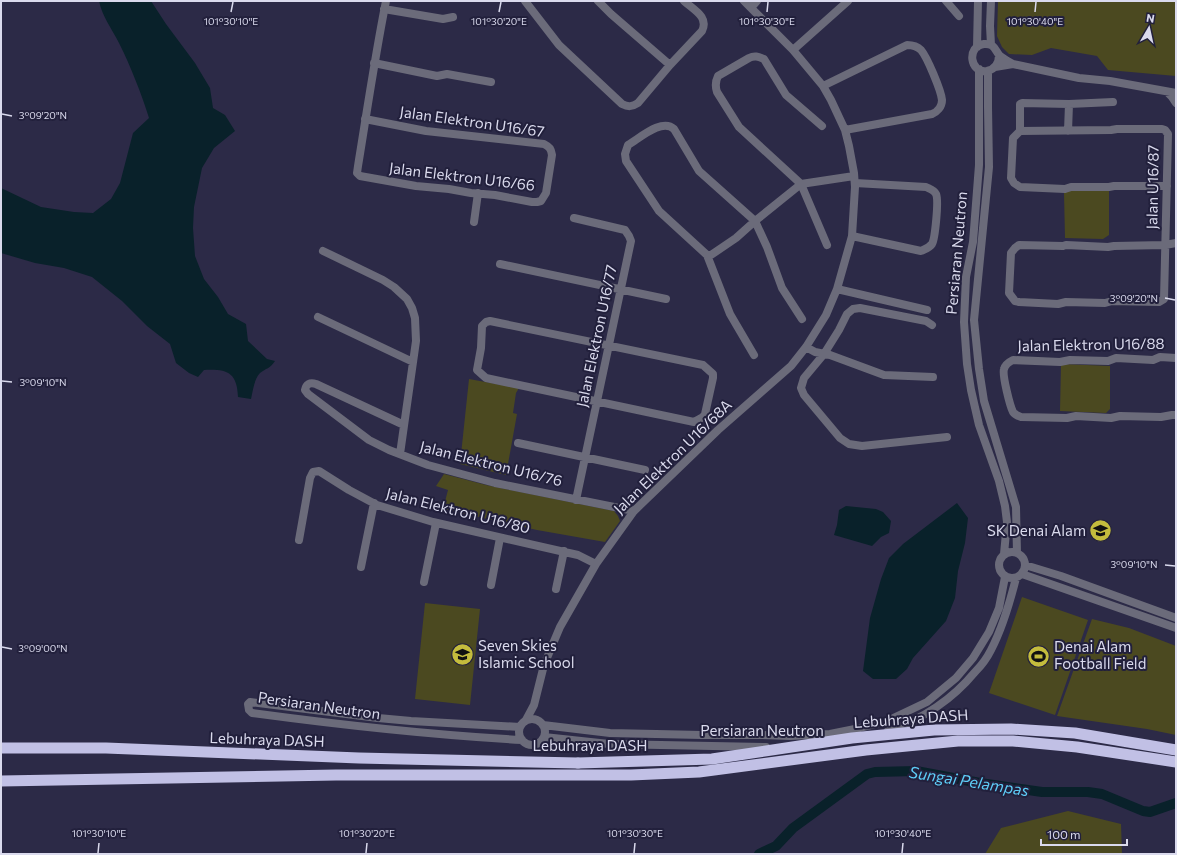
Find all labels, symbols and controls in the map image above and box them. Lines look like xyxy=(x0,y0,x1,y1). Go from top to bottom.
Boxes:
north arrow xyxy=(1129,8,1169,48)
text: N xyxy=(1146,11,1156,25)
text: 101°30'10"E xyxy=(204,15,258,27)
text: 101°30'20"E xyxy=(471,15,527,27)
text: 101°30'30"E xyxy=(739,15,795,27)
text: 101°30'40"E xyxy=(1007,15,1063,27)
street label: Jalan Elektron U16/67 xyxy=(399,102,546,140)
text: 3°09'20"N xyxy=(19,109,67,121)
street label: Jalan U16/87 xyxy=(1142,144,1162,230)
street label: Jalan Elektron U16/66 xyxy=(388,158,536,194)
street label: Persiaran Neutron xyxy=(942,191,970,315)
street label: Jalan Elektron U16/77 xyxy=(572,263,620,409)
text: 3°09'20"N xyxy=(1110,292,1158,304)
street label: Jalan Elektron U16/88 xyxy=(1017,334,1165,354)
text: 3°09'10"N xyxy=(19,376,67,388)
street label: Jalan Elektron U16/68A xyxy=(610,395,735,517)
street label: Jalan Elektron U16/76 xyxy=(418,437,564,489)
street label: Jalan Elektron U16/80 xyxy=(384,483,532,537)
school or university icon: SK Denai Alam xyxy=(1088,518,1114,544)
place label: SK Denai Alam xyxy=(987,521,1086,539)
text: 3°09'10"N xyxy=(1110,558,1158,570)
place label: Seven Skies Islamic School xyxy=(478,636,574,671)
place label: Denai Alam Football Field xyxy=(1054,637,1146,672)
text: 3°09'00"N xyxy=(18,642,68,654)
school or university icon: Seven Skies Islamic School xyxy=(449,642,475,668)
sports icon: Denai Alam Football Field xyxy=(1025,643,1051,669)
street label: Persiaran Neutron xyxy=(257,688,382,723)
street label: Lebuhraya DASH xyxy=(853,705,969,731)
street label: Persiaran Neutron xyxy=(700,721,824,739)
street label: Lebuhraya DASH xyxy=(209,728,325,750)
street label: Lebuhraya DASH xyxy=(532,736,648,754)
water label: Sungai Pelampas xyxy=(908,762,1030,799)
scale bar xyxy=(1041,821,1127,847)
text: 101°30'10"E xyxy=(72,827,126,839)
text: 101°30'20"E xyxy=(339,827,395,839)
text: 101°30'30"E xyxy=(607,827,663,839)
text: 101°30'40"E xyxy=(875,827,931,839)
text: 100 m xyxy=(1047,827,1081,841)

